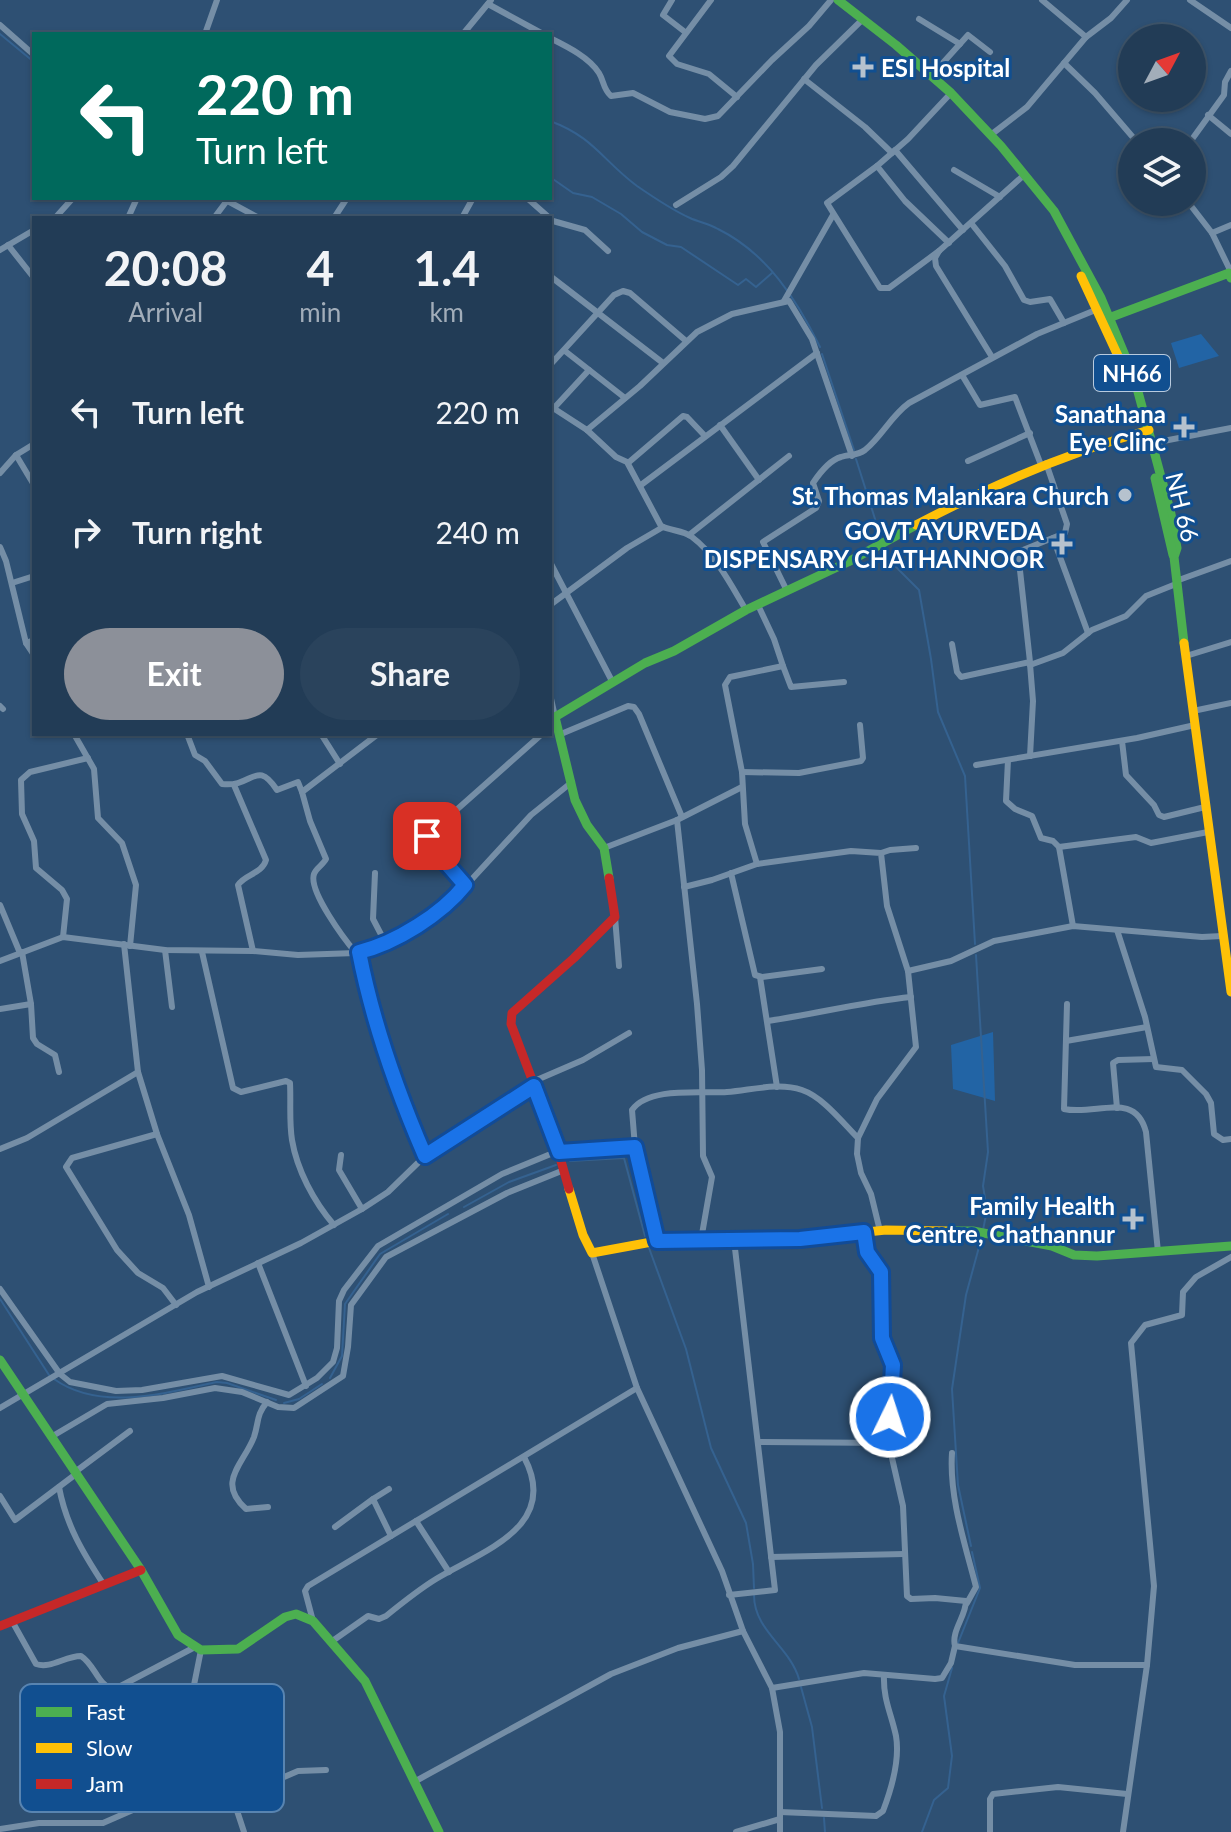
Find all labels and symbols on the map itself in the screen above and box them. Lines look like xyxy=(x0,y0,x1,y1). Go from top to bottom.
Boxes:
north arrow xyxy=(1118,24,1206,112)
place label: ESI Hospital xyxy=(881,53,1010,82)
marker: ESI Hospital xyxy=(852,56,874,78)
road number: NH66 xyxy=(1094,355,1170,391)
place label: Sanathana Eye Clinc xyxy=(1055,399,1166,456)
marker: Sanathana Eye Clinc xyxy=(1173,416,1195,438)
street label: NH 66 xyxy=(1160,469,1206,545)
place label: St. Thomas Malankara Church xyxy=(792,481,1109,510)
marker: St. Thomas Malankara Church xyxy=(1116,486,1134,504)
place label: GOVT AYURVEDA DISPENSARY CHATHANNOOR xyxy=(704,516,1045,573)
marker: GOVT AYURVEDA DISPENSARY CHATHANNOOR xyxy=(1051,533,1073,555)
pin xyxy=(393,802,461,870)
place label: Family Health Centre, Chathannur xyxy=(906,1191,1115,1248)
marker: Family Health Centre, Chathannur xyxy=(1122,1208,1144,1230)
position arrow xyxy=(848,1375,932,1459)
legend xyxy=(20,1684,284,1812)
text: Fast xyxy=(86,1698,125,1725)
text: Slow xyxy=(86,1734,133,1761)
text: Jam xyxy=(86,1770,124,1797)

